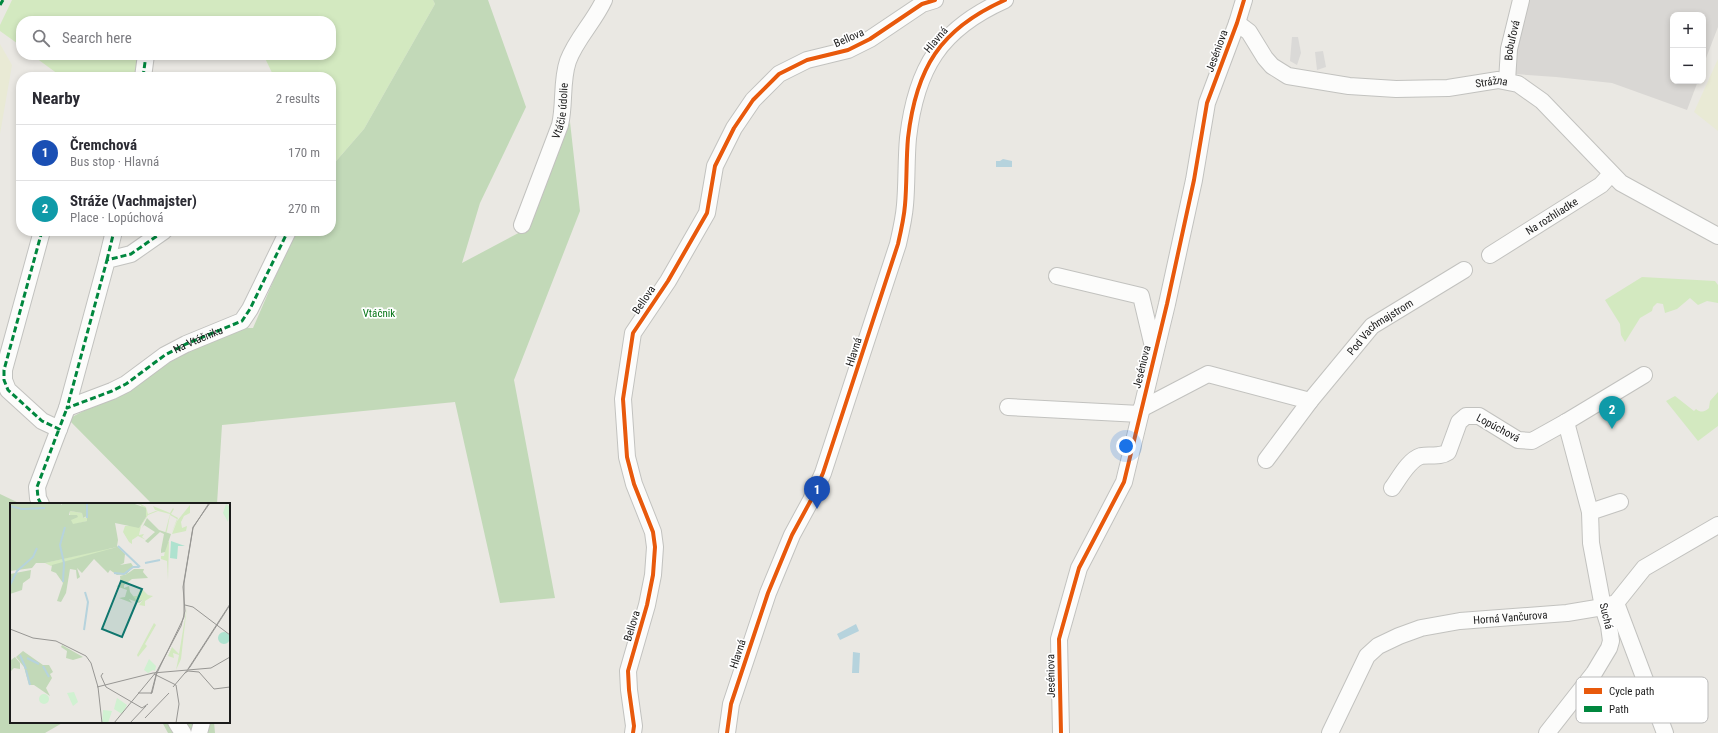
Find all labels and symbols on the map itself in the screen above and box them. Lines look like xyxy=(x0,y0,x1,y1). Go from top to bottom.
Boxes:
street label: Bobuľová xyxy=(1502,19,1522,61)
street label: Hlavná xyxy=(921,24,951,56)
street label: Bellova xyxy=(832,26,866,50)
street label: Jeséniova xyxy=(1203,28,1231,74)
street label: Strážna xyxy=(1474,73,1509,90)
street label: Vtáčie údolie xyxy=(549,82,570,141)
street label: Na rozhliadke xyxy=(1523,195,1580,237)
street label: Bellova xyxy=(630,283,658,317)
street label: Pod Vachmajstrom xyxy=(1344,296,1415,358)
park label: Vtáčnik xyxy=(363,307,395,320)
street label: Na Vtáčniku xyxy=(171,323,225,356)
street label: Hlavná xyxy=(843,336,865,368)
street label: Jeséniova xyxy=(1130,344,1154,390)
pin: 2 xyxy=(1599,396,1625,429)
street label: Lopúchová xyxy=(1474,411,1522,445)
your location xyxy=(1116,436,1136,456)
pin: 1 xyxy=(804,476,830,509)
inset map xyxy=(10,503,230,723)
street label: Suchá xyxy=(1596,601,1616,631)
street label: Horná Vančurova xyxy=(1473,608,1548,626)
street label: Bellova xyxy=(621,609,643,643)
street label: Hlavná xyxy=(727,638,749,670)
street label: Jeséniova xyxy=(1044,654,1058,698)
legend xyxy=(1576,677,1708,723)
text: Cycle path xyxy=(1609,685,1654,698)
text: Path xyxy=(1609,703,1629,716)

